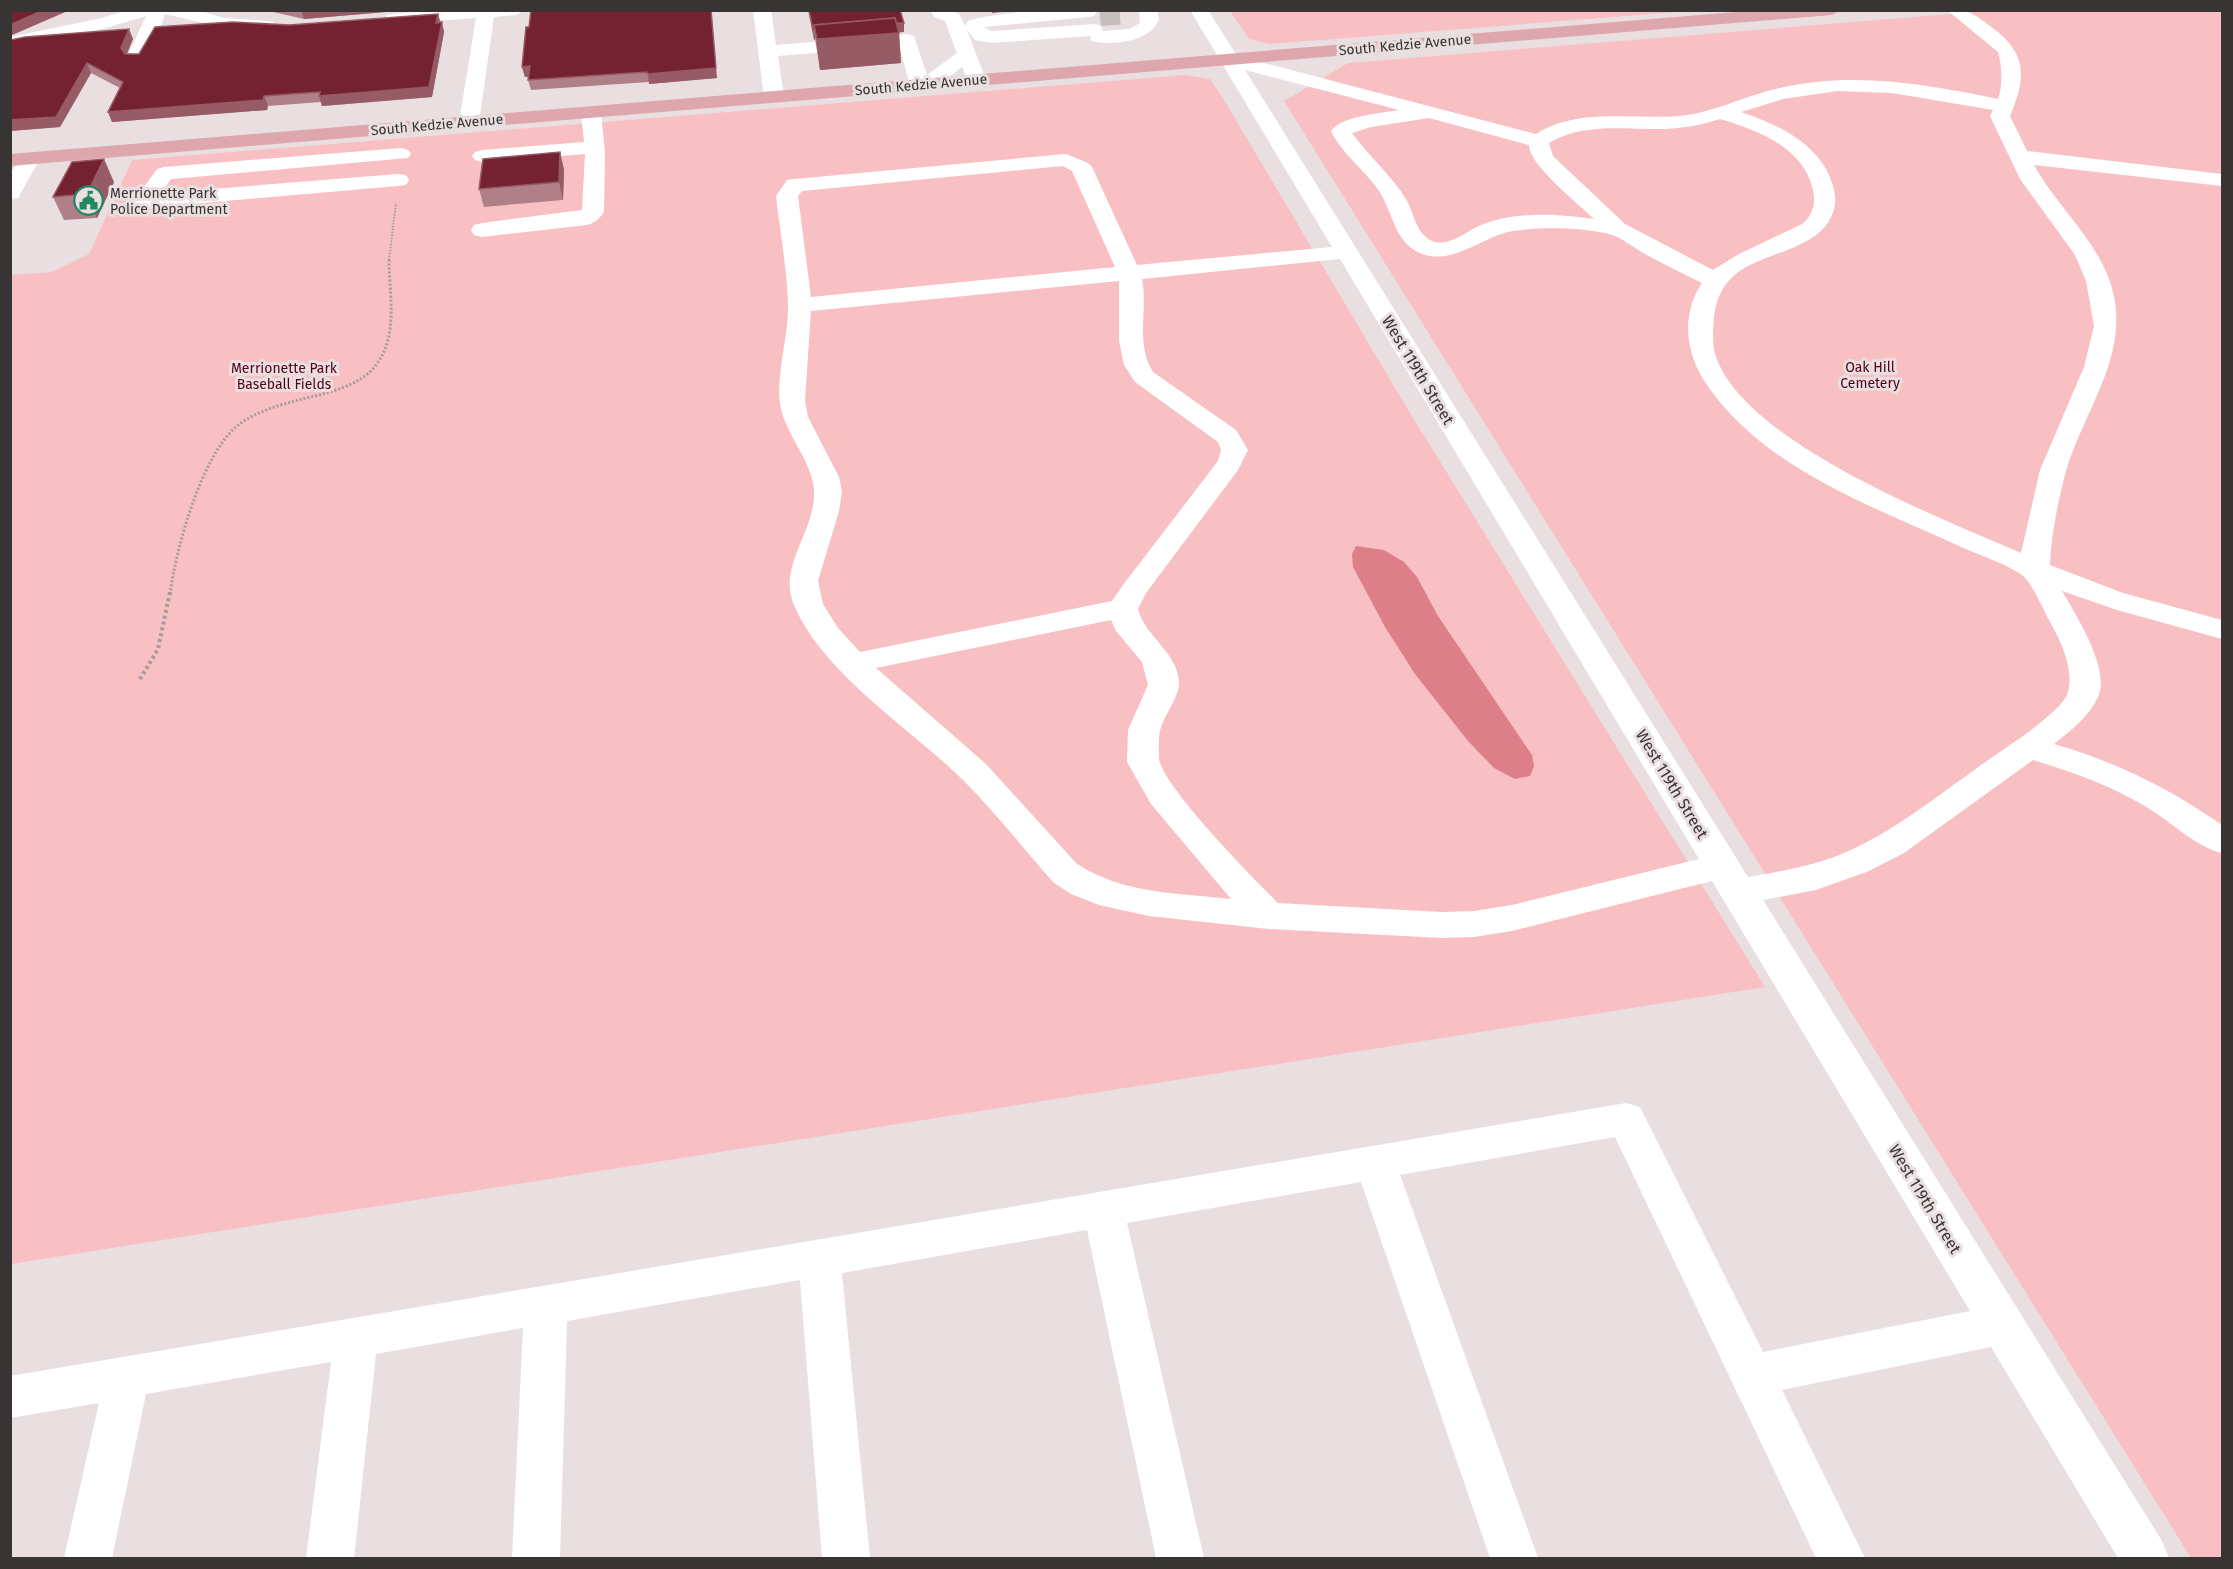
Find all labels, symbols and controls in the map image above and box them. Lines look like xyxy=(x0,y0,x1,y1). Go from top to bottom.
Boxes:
street label: South Kedzie Avenue xyxy=(1338,31,1472,59)
street label: South Kedzie Avenue xyxy=(854,71,988,99)
street label: South Kedzie Avenue xyxy=(370,111,504,139)
public building icon: Merrionette Park Police Department xyxy=(73,185,105,217)
place label: Merrionette Park Police Department xyxy=(110,185,228,218)
street label: West 119th Street xyxy=(1378,312,1458,428)
park label: Oak Hill Cemetery xyxy=(1840,359,1900,392)
park label: Merrionette Park Baseball Fields xyxy=(231,360,338,393)
street label: West 119th Street xyxy=(1632,726,1712,842)
street label: West 119th Street xyxy=(1885,1141,1965,1257)

